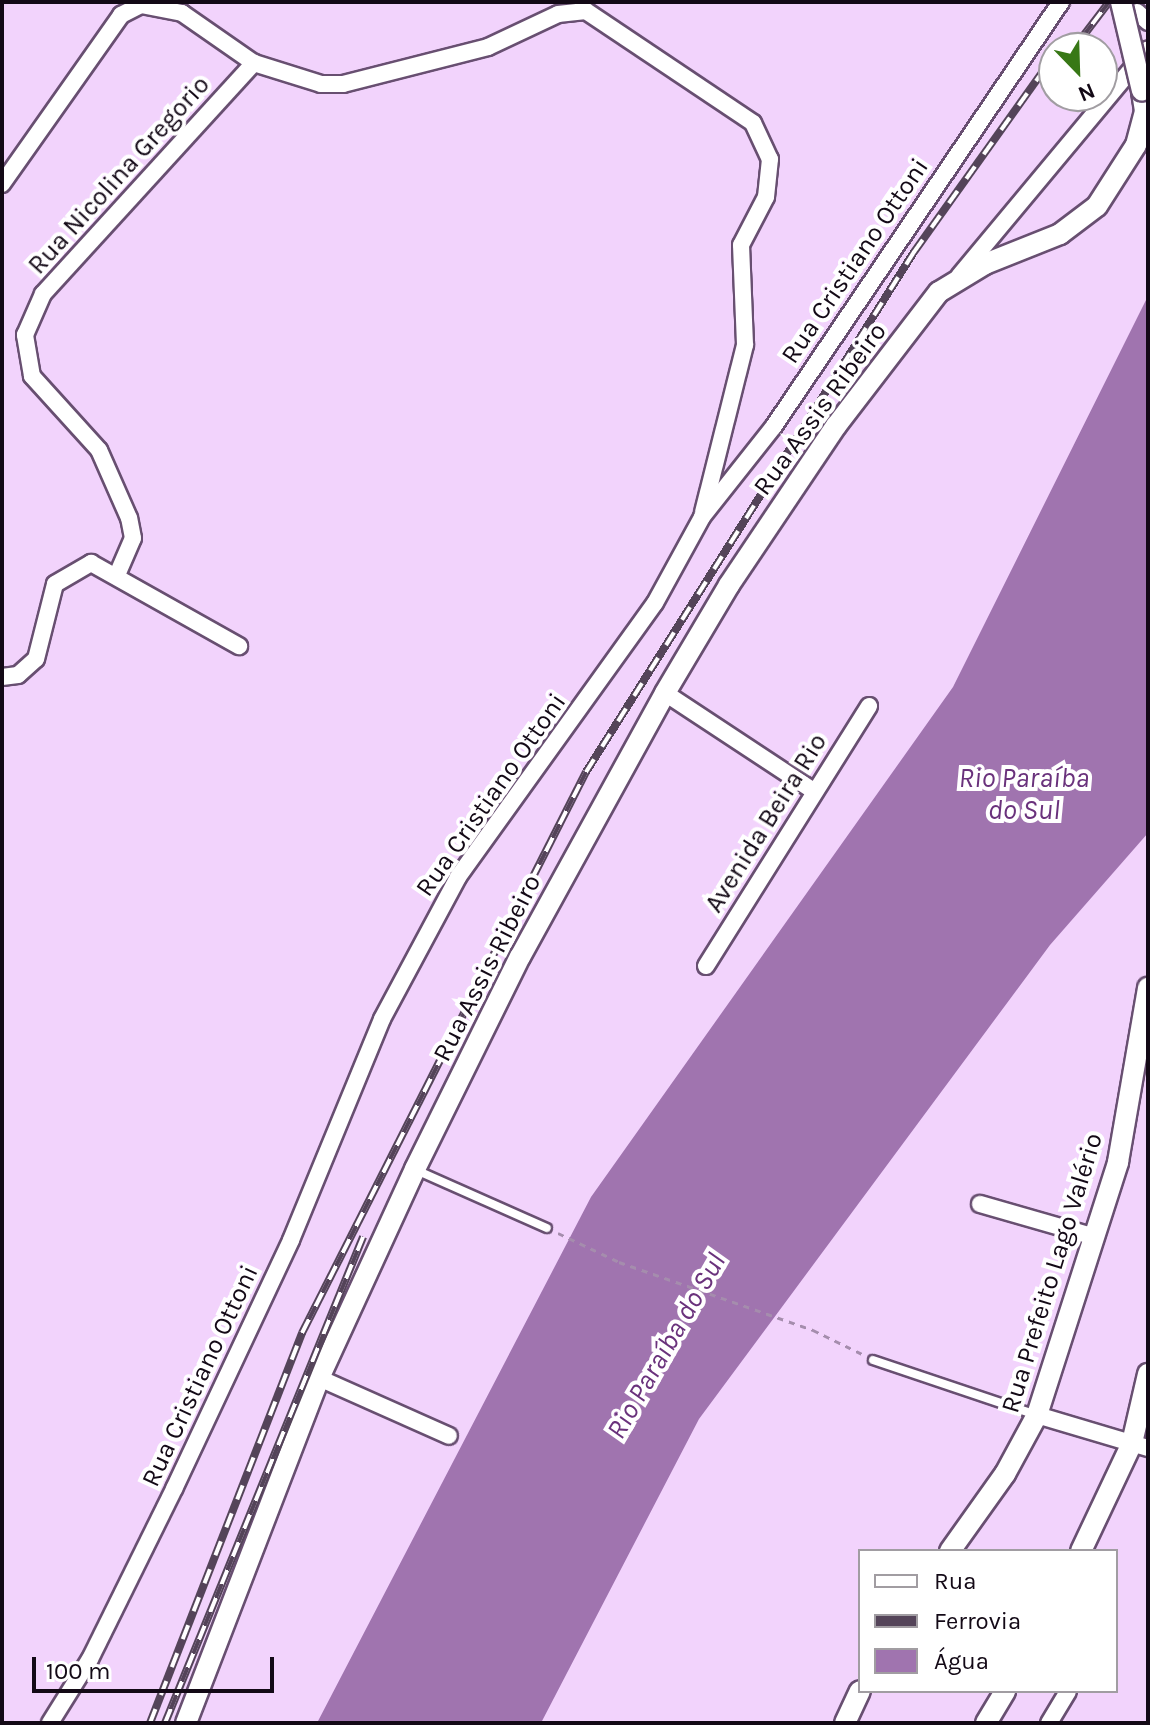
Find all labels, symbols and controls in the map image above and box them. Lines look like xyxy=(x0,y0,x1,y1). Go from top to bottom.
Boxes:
north arrow xyxy=(1038,32,1118,112)
street label: Rua Nicolina Gregorio xyxy=(22,69,216,281)
text: N xyxy=(1074,77,1099,107)
street label: Rua Cristiano Ottoni xyxy=(775,152,935,370)
street label: Rua Assis Ribeiro xyxy=(747,317,893,501)
street label: Rua Cristiano Ottoni xyxy=(409,687,573,903)
street label: Avenida Beira Rio xyxy=(698,728,834,918)
water label: Rio Paraíba do Sul xyxy=(959,761,1089,827)
street label: Rua Assis Ribeiro xyxy=(426,869,548,1067)
street label: Rua Prefeito Lago Valério xyxy=(995,1129,1109,1417)
water label: Rio Paraíba do Sul xyxy=(599,1247,733,1445)
street label: Rua Cristiano Ottoni xyxy=(135,1260,265,1492)
legend xyxy=(858,1549,1118,1693)
text: Rua xyxy=(934,1567,976,1595)
text: Ferrovia xyxy=(934,1607,1021,1635)
scale bar xyxy=(36,1641,278,1691)
text: Água xyxy=(934,1647,989,1675)
text: 100 m xyxy=(46,1657,111,1685)

